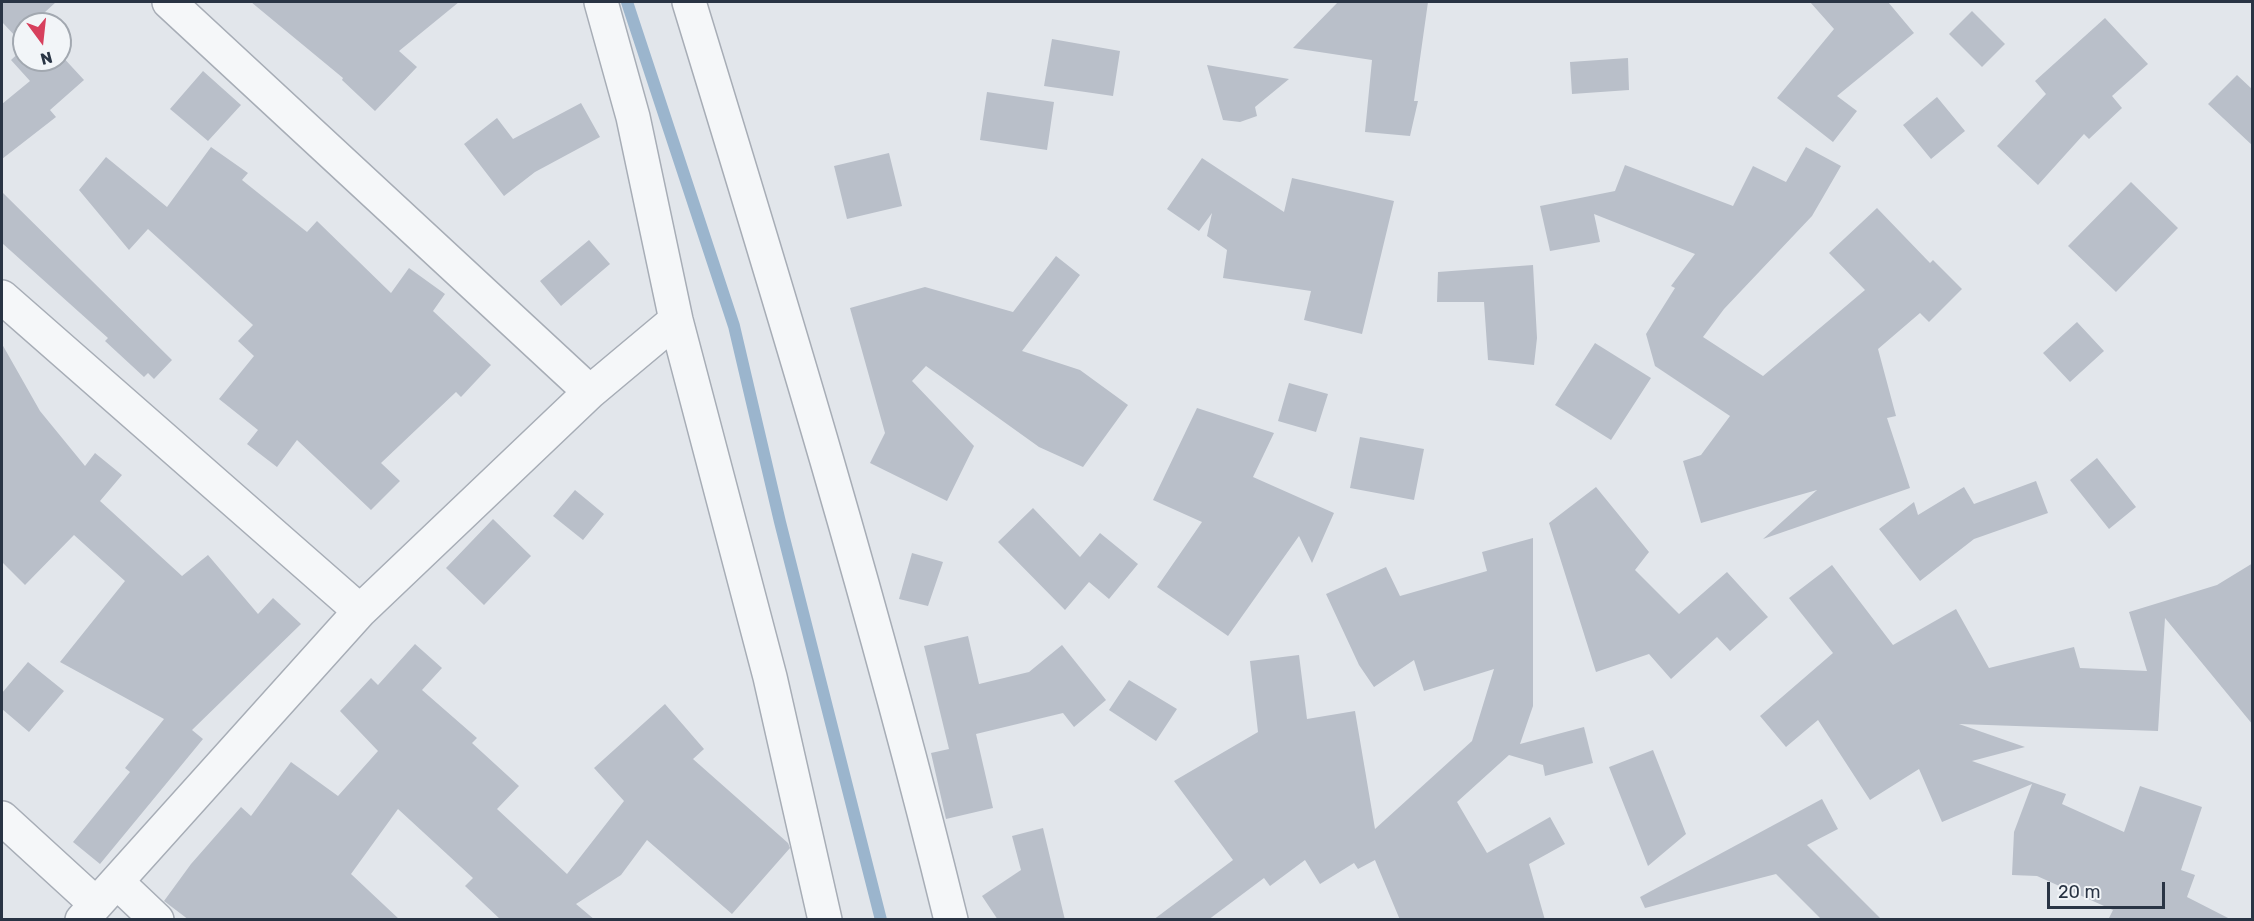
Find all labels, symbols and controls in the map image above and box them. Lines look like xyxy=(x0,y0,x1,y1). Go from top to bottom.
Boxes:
north arrow xyxy=(12,12,72,72)
text: N xyxy=(38,47,54,69)
scale bar xyxy=(2050,870,2168,908)
text: 20 m xyxy=(2058,881,2100,903)

